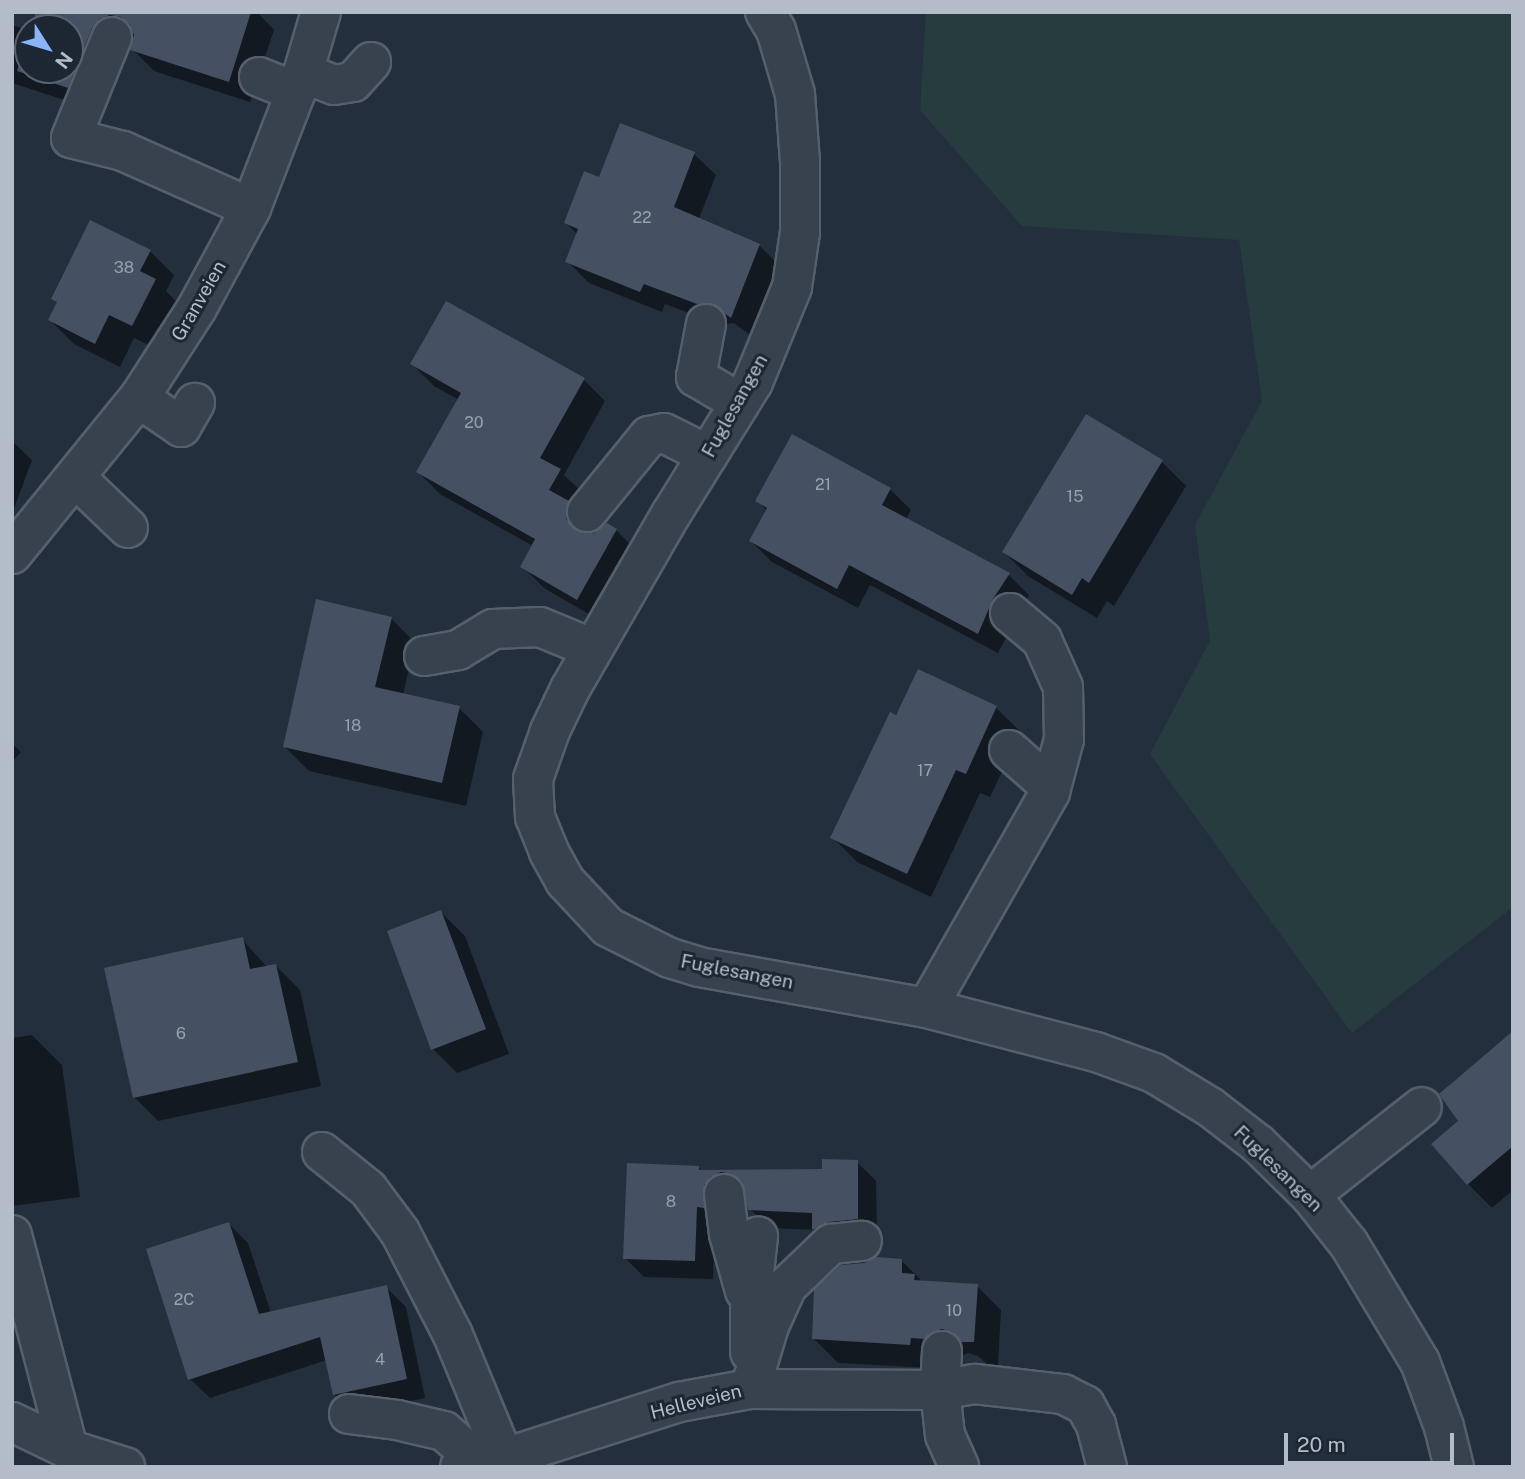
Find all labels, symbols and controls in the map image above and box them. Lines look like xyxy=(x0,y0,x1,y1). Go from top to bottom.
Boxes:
north arrow xyxy=(14,14,84,84)
text: N xyxy=(51,48,77,73)
house number: 22 xyxy=(632,208,652,228)
street label: Granveien xyxy=(167,257,231,345)
house number: 38 xyxy=(114,258,134,278)
street label: Fuglesangen xyxy=(697,351,773,461)
house number: 20 xyxy=(464,413,484,433)
house number: 21 xyxy=(815,475,831,495)
house number: 15 xyxy=(1067,487,1083,507)
house number: 18 xyxy=(345,716,361,736)
house number: 17 xyxy=(917,761,933,781)
street label: Fuglesangen xyxy=(679,950,795,994)
house number: 6 xyxy=(176,1024,186,1044)
street label: Fuglesangen xyxy=(1229,1121,1327,1217)
house number: 8 xyxy=(666,1192,676,1212)
house number: 2C xyxy=(174,1290,194,1310)
house number: 10 xyxy=(946,1301,962,1321)
house number: 4 xyxy=(375,1350,385,1370)
street label: Helleveien xyxy=(648,1380,744,1424)
scale bar xyxy=(1287,1420,1457,1464)
text: 20 m xyxy=(1297,1432,1346,1457)

